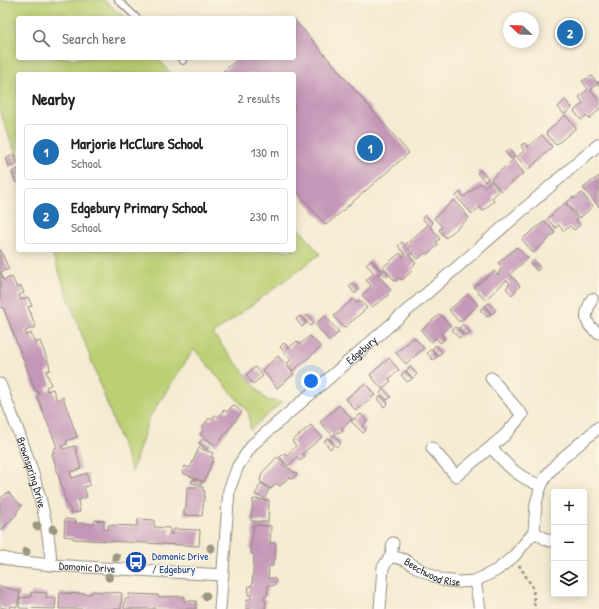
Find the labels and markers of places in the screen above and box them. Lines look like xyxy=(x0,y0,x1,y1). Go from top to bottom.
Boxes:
pin: 2 xyxy=(557,18,583,48)
pin: 1 xyxy=(357,133,383,163)
bus stop icon: Domonic Drive / Edgebury xyxy=(123,549,149,575)
place label: Domonic Drive / Edgebury xyxy=(152,549,209,576)

